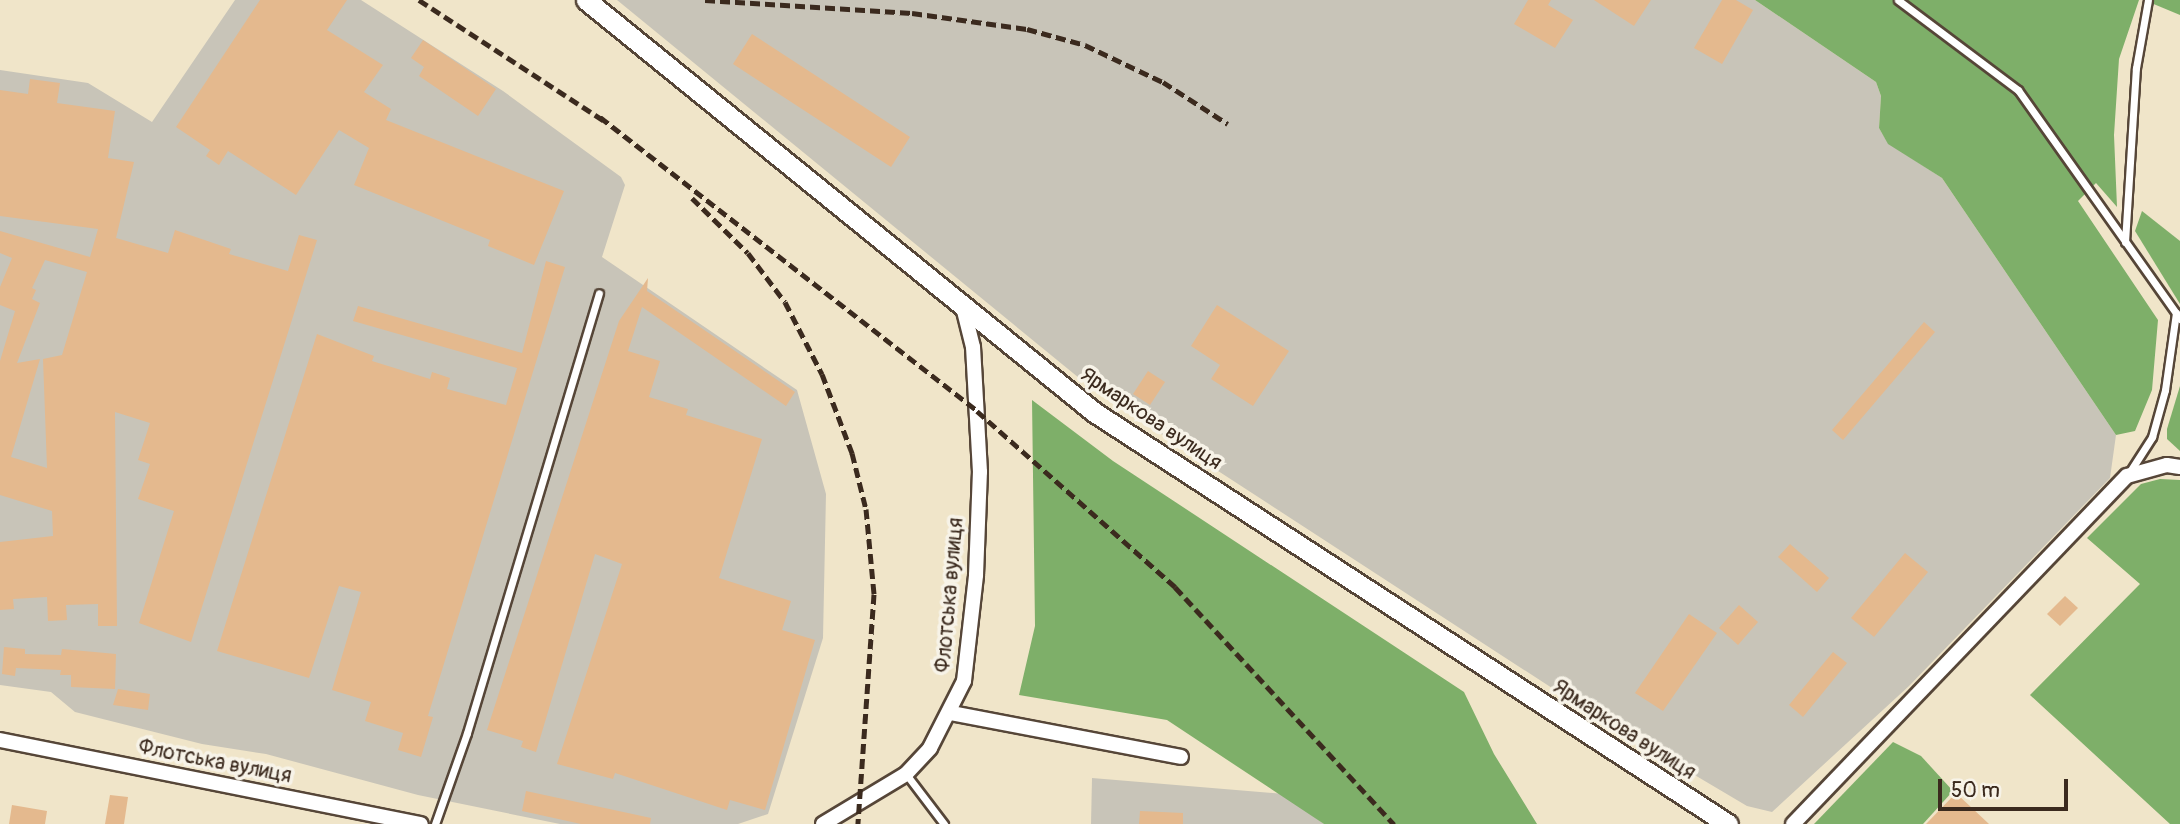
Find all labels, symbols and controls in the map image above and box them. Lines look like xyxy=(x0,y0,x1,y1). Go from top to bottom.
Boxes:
street label: Ярмаркова вулиця xyxy=(1076,362,1226,476)
street label: Флотська вулиця xyxy=(931,517,969,673)
street label: Ярмаркова вулиця xyxy=(1548,674,1700,786)
street label: Флотська вулиця xyxy=(136,735,294,789)
scale bar xyxy=(1942,764,2072,808)
text: 50 m xyxy=(1951,777,2000,804)

